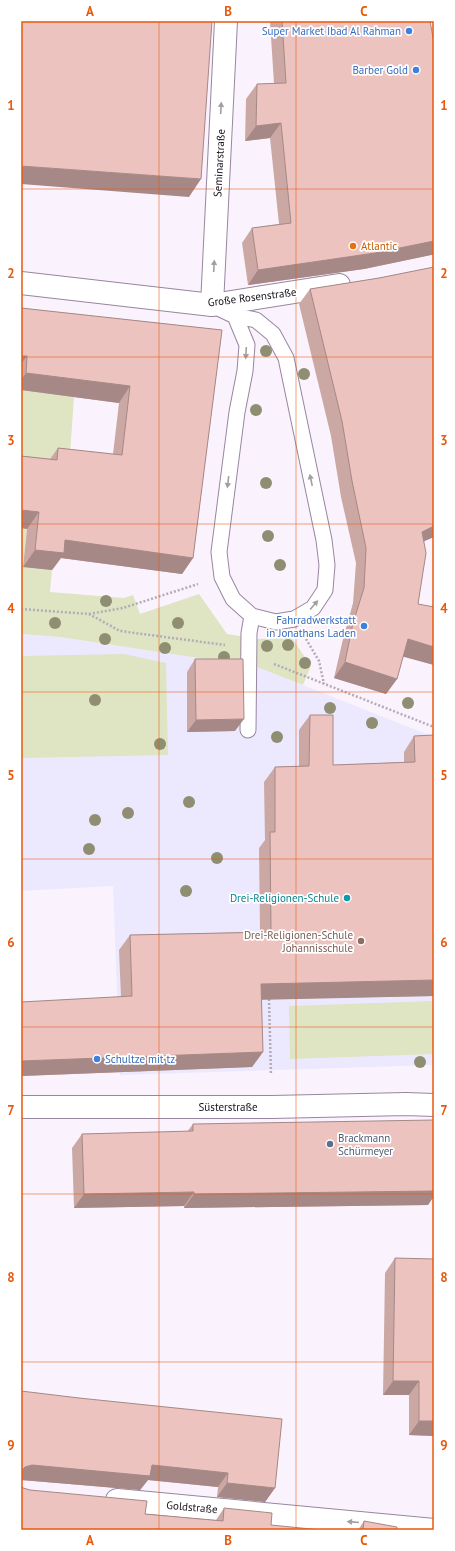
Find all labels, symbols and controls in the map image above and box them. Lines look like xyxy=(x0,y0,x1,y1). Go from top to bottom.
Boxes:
text: A xyxy=(86,3,94,20)
text: B xyxy=(224,3,232,20)
text: C xyxy=(360,3,368,20)
place label: Super Market Ibad Al Rahman xyxy=(262,24,401,38)
marker: Super Market Ibad Al Rahman xyxy=(404,26,414,36)
place label: Barber Gold xyxy=(352,63,408,77)
marker: Barber Gold xyxy=(411,65,421,75)
text: 1 xyxy=(7,97,15,114)
text: 1 xyxy=(440,97,448,114)
one-way arrow xyxy=(218,102,225,114)
street label: Seminarstraße xyxy=(210,128,228,197)
place label: Atlantic xyxy=(361,239,397,253)
marker: Atlantic xyxy=(348,241,358,251)
one-way arrow xyxy=(211,259,217,272)
text: 2 xyxy=(7,265,15,282)
text: 2 xyxy=(440,265,448,282)
street label: Große Rosenstraße xyxy=(207,285,298,309)
one-way arrow xyxy=(243,347,250,359)
text: 3 xyxy=(7,432,15,449)
text: 3 xyxy=(440,432,448,449)
one-way arrow xyxy=(308,474,314,487)
one-way arrow xyxy=(225,475,231,488)
text: 4 xyxy=(7,600,15,617)
one-way arrow xyxy=(309,600,318,610)
text: 4 xyxy=(440,600,448,617)
place label: Fahrradwerkstatt in Jonathans Laden xyxy=(266,613,356,640)
marker: Fahrradwerkstatt in Jonathans Laden xyxy=(359,621,369,631)
text: 5 xyxy=(7,767,15,784)
text: 5 xyxy=(440,767,448,784)
place label: Drei-Religionen-Schule xyxy=(230,891,339,905)
marker: Drei-Religionen-Schule xyxy=(342,893,352,903)
place label: Drei-Religionen-Schule Johannisschule xyxy=(244,928,353,955)
text: 6 xyxy=(7,934,15,951)
text: 6 xyxy=(440,934,448,951)
marker: Drei-Religionen-Schule Johannisschule xyxy=(356,936,366,946)
place label: Schultze mit tz xyxy=(105,1052,175,1066)
marker: Schultze mit tz xyxy=(92,1054,102,1064)
street label: Süsterstraße xyxy=(199,1100,258,1114)
text: 7 xyxy=(7,1102,15,1119)
text: 7 xyxy=(440,1102,448,1119)
place label: Brackmann Schürmeyer xyxy=(338,1131,393,1158)
marker: Brackmann Schürmeyer xyxy=(325,1139,335,1149)
text: 8 xyxy=(7,1269,15,1286)
text: 8 xyxy=(440,1269,448,1286)
text: 9 xyxy=(7,1437,15,1454)
text: 9 xyxy=(440,1437,448,1454)
street label: Goldstraße xyxy=(166,1498,219,1516)
one-way arrow xyxy=(347,1519,359,1526)
text: A xyxy=(86,1532,94,1549)
text: B xyxy=(224,1532,232,1549)
text: C xyxy=(360,1532,368,1549)

